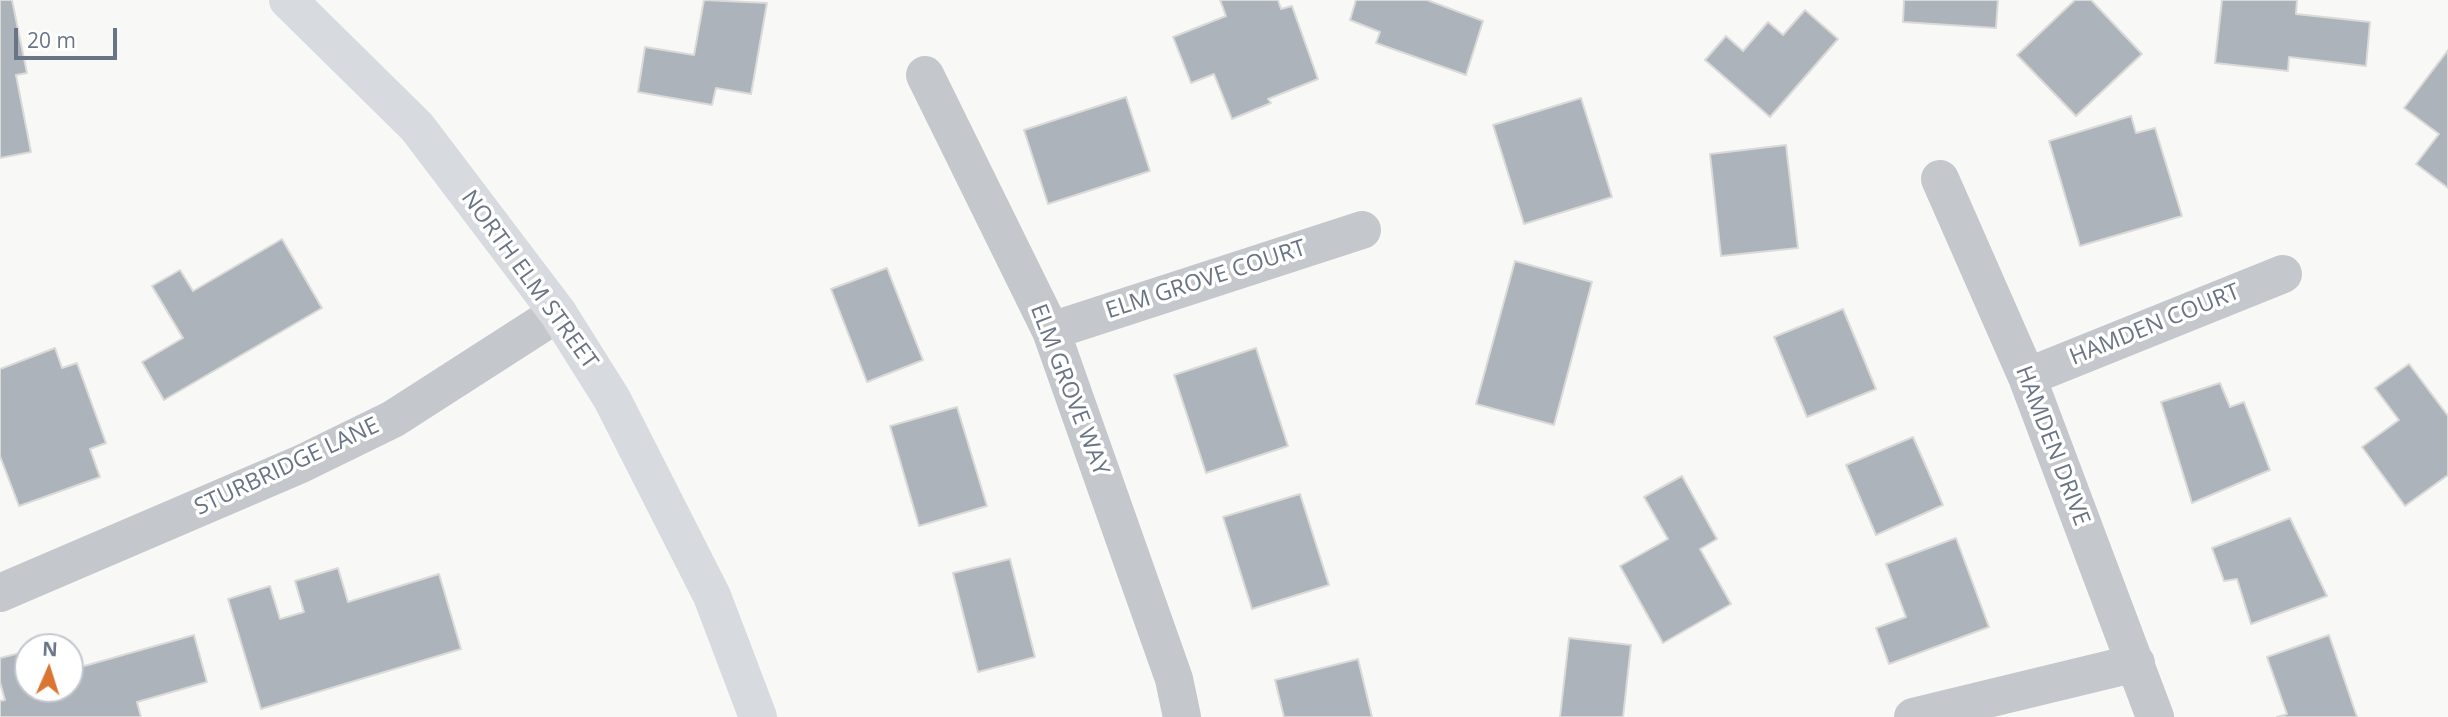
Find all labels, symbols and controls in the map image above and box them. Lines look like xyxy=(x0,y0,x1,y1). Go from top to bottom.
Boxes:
scale bar xyxy=(18,14,121,58)
text: 20 m xyxy=(27,26,76,54)
street label: NORTH ELM STREET xyxy=(455,185,603,375)
street label: ELM GROVE COURT xyxy=(1102,235,1310,325)
street label: HAMDEN COURT xyxy=(2066,278,2244,372)
street label: ELM GROVE WAY xyxy=(1024,300,1114,480)
street label: HAMDEN DRIVE xyxy=(2009,362,2095,530)
street label: STURBRIDGE LANE xyxy=(190,412,384,522)
north arrow xyxy=(14,633,84,703)
text: N xyxy=(42,636,58,662)

